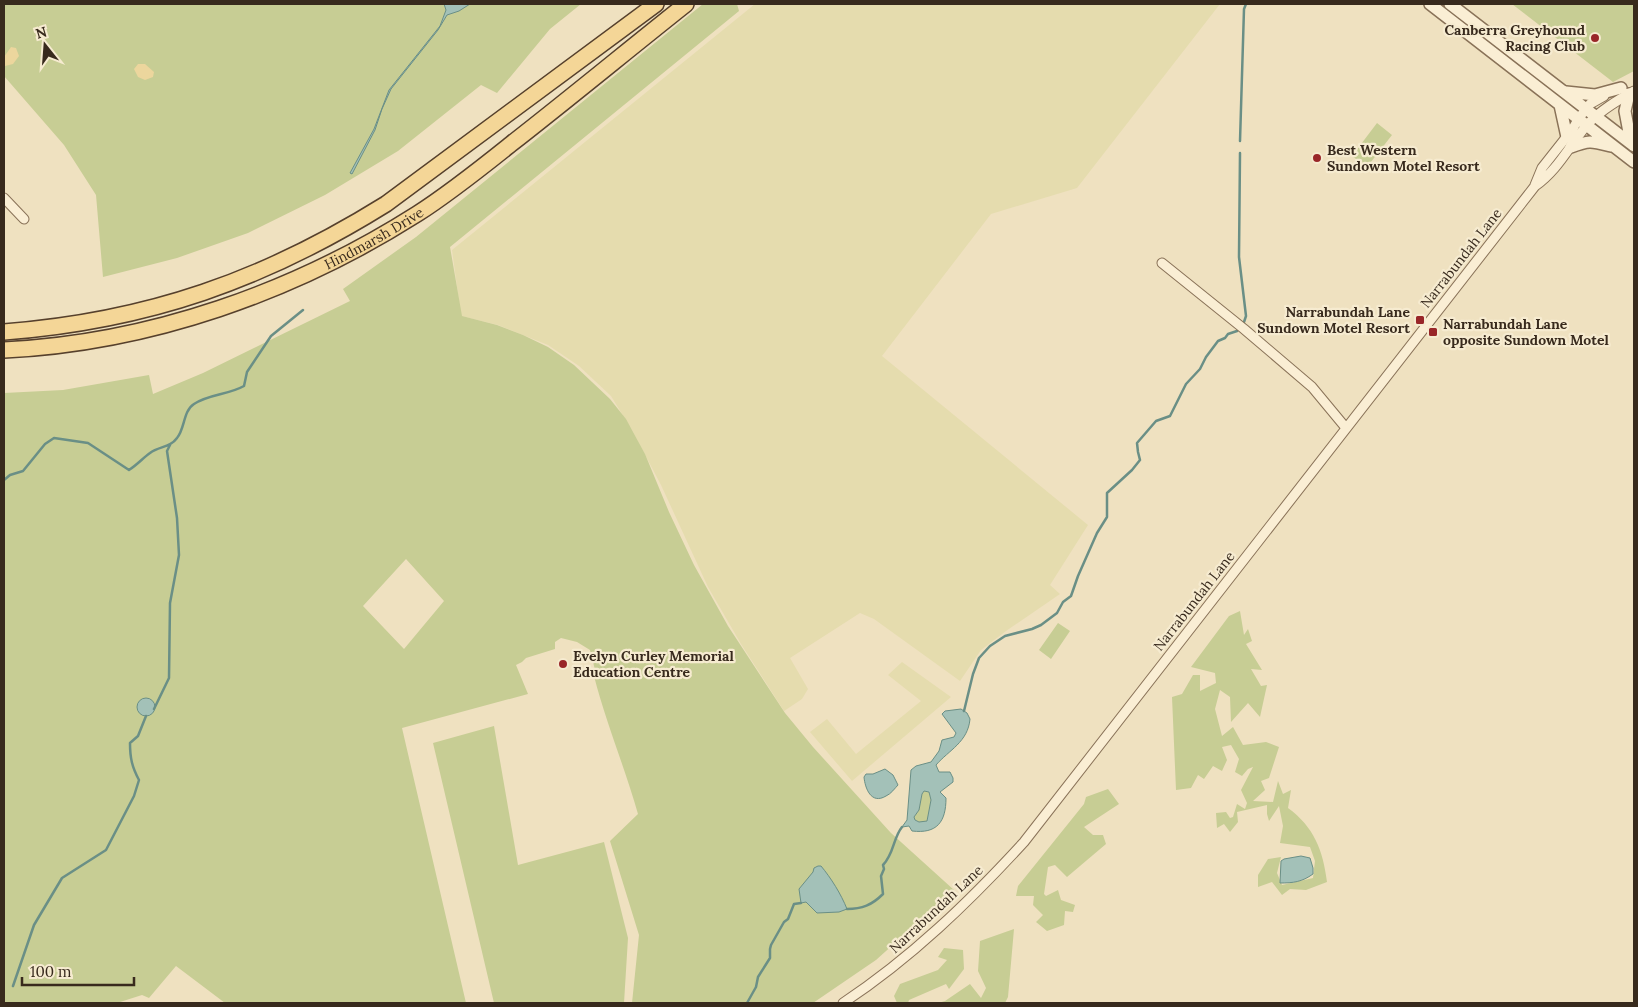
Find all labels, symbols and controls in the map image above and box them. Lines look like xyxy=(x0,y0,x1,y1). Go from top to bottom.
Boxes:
north arrow xyxy=(20,20,70,70)
place label: Canberra Greyhound Racing Club xyxy=(1444,21,1585,55)
text: N xyxy=(33,22,49,43)
marker: Canberra Greyhound Racing Club xyxy=(1589,32,1601,44)
place label: Best Western Sundown Motel Resort xyxy=(1327,141,1480,175)
marker: Best Western Sundown Motel Resort xyxy=(1311,152,1323,164)
street label: Hindmarsh Drive xyxy=(321,203,427,273)
street label: Narrabundah Lane xyxy=(1417,204,1506,311)
place label: Narrabundah Lane Sundown Motel Resort xyxy=(1257,303,1410,337)
marker: Narrabundah Lane Sundown Motel Resort xyxy=(1414,314,1426,326)
place label: Narrabundah Lane opposite Sundown Motel xyxy=(1443,315,1609,349)
marker: Narrabundah Lane opposite Sundown Motel xyxy=(1427,326,1439,338)
street label: Narrabundah Lane xyxy=(1150,547,1239,654)
place label: Evelyn Curley Memorial Education Centre xyxy=(573,647,734,681)
marker: Evelyn Curley Memorial Education Centre xyxy=(557,658,569,670)
street label: Narrabundah Lane xyxy=(885,861,987,957)
scale bar xyxy=(22,954,135,986)
text: 100 m xyxy=(30,962,71,981)

